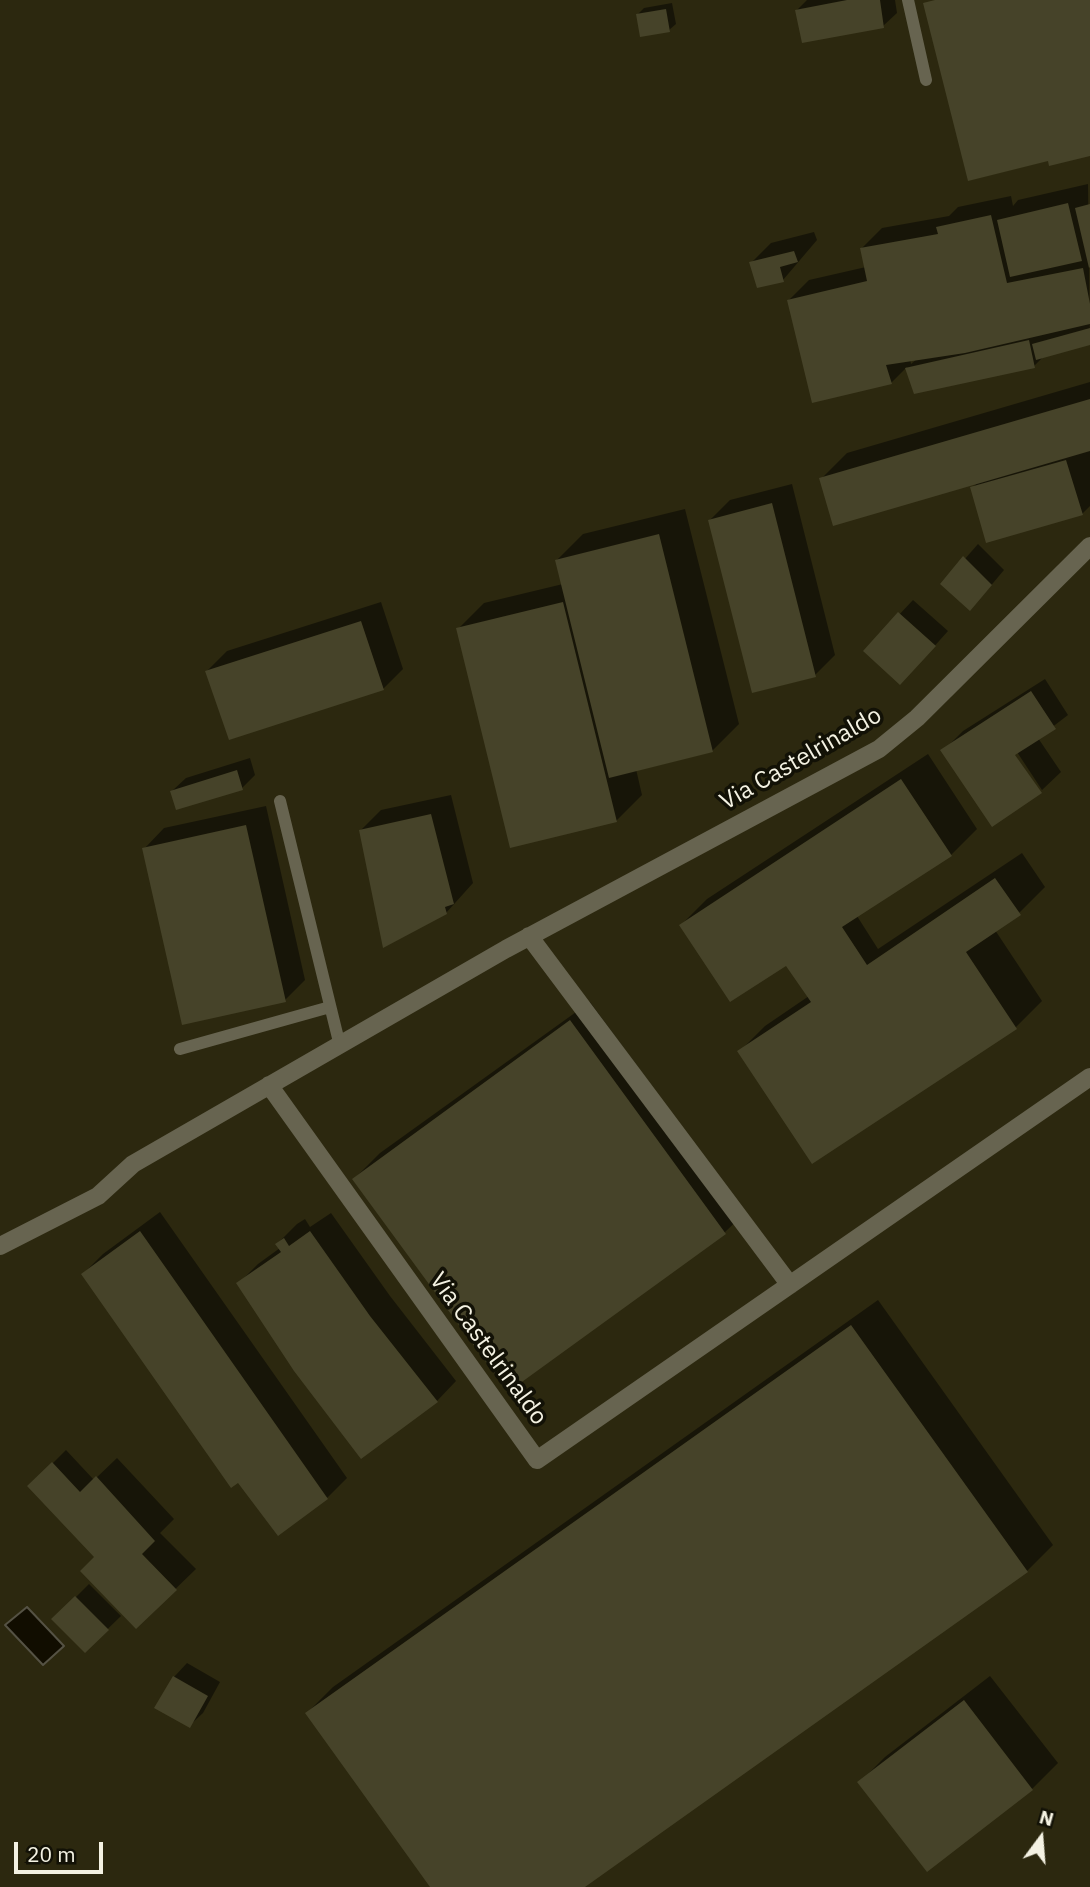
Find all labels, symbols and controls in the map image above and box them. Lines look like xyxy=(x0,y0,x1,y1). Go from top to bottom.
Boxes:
street label: Via Castelrinaldo xyxy=(715,701,887,817)
street label: Via Castelrinaldo xyxy=(423,1267,553,1431)
north arrow xyxy=(1006,1803,1076,1873)
text: N xyxy=(1037,1804,1057,1831)
scale bar xyxy=(18,1828,107,1872)
text: 20 m xyxy=(27,1840,76,1868)

